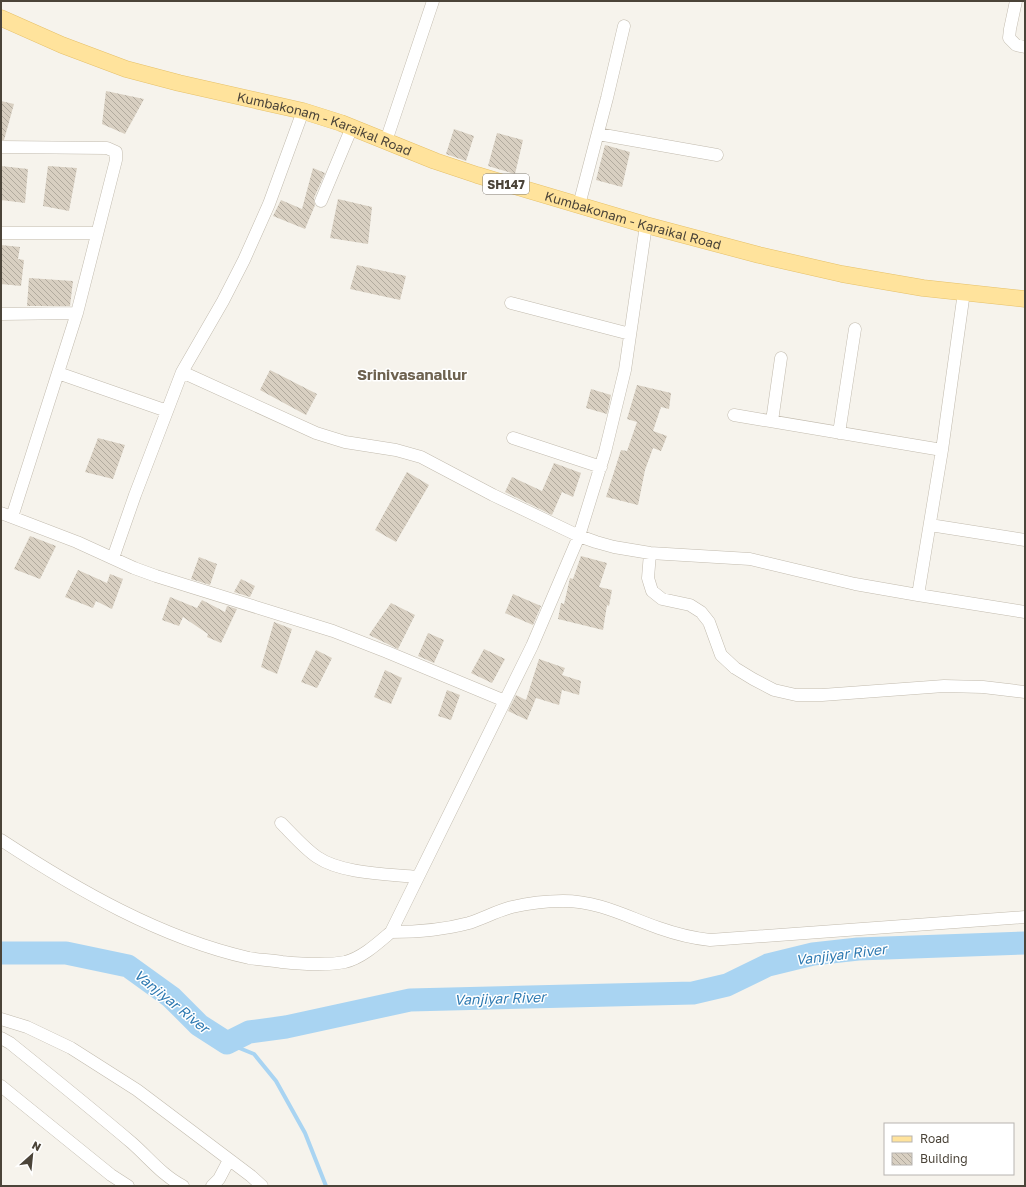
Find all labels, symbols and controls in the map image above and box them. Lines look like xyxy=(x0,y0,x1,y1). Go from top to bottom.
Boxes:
street label: Kumbakonam - Karaikal Road xyxy=(236,88,414,159)
road number: SH147 xyxy=(483,174,529,194)
street label: Kumbakonam - Karaikal Road xyxy=(543,188,723,253)
district label: Srinivasanallur xyxy=(357,365,467,383)
water label: Vanjiyar River xyxy=(795,940,890,968)
water label: Vanjiyar River xyxy=(131,966,215,1038)
water label: Vanjiyar River xyxy=(454,988,548,1008)
legend xyxy=(884,1123,1014,1175)
text: Road xyxy=(920,1131,949,1146)
north arrow xyxy=(12,1135,52,1175)
text: N xyxy=(30,1138,43,1153)
text: Building xyxy=(920,1151,968,1166)

